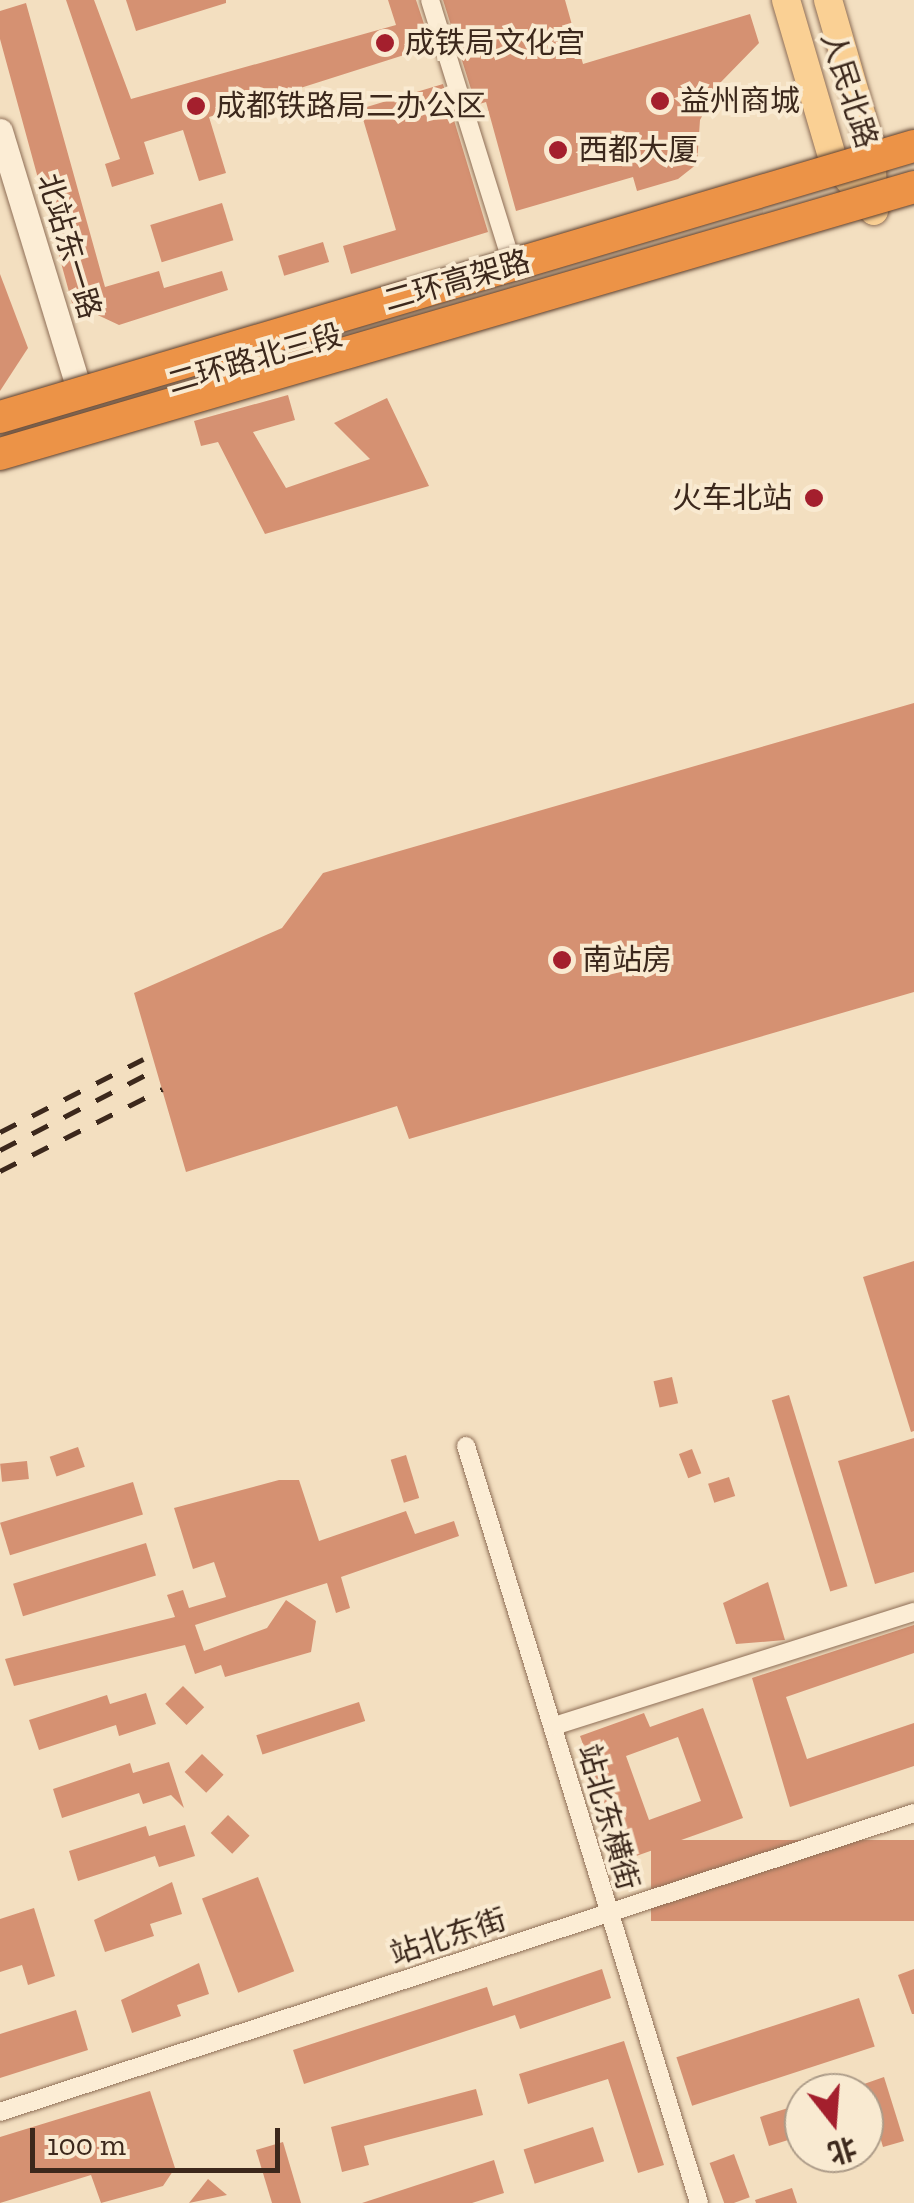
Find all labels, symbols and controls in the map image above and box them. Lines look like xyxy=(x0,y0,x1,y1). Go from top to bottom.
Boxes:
place label: 成铁局文化宫 xyxy=(405,25,585,61)
street label: 人民北路 xyxy=(813,27,885,153)
marker: 成铁局文化宫 xyxy=(374,32,396,54)
place label: 益州商城 xyxy=(680,83,800,119)
place label: 成都铁路局二办公区 xyxy=(216,88,486,124)
marker: 益州商城 xyxy=(649,90,671,112)
marker: 成都铁路局二办公区 xyxy=(185,95,207,117)
place label: 西都大厦 xyxy=(578,132,698,168)
marker: 西都大厦 xyxy=(547,139,569,161)
street label: 北站东一路 xyxy=(30,169,108,323)
street label: 二环高架路 xyxy=(380,243,534,319)
street label: 二环路北三段 xyxy=(164,317,346,401)
place label: 火车北站 xyxy=(672,480,792,516)
marker: 火车北站 xyxy=(801,485,827,511)
place label: 南站房 xyxy=(582,942,672,978)
marker: 南站房 xyxy=(551,949,573,971)
street label: 站北东横街 xyxy=(570,1740,646,1894)
street label: 站北东街 xyxy=(385,1901,511,1973)
north arrow xyxy=(784,2073,884,2173)
scale bar xyxy=(35,2108,285,2170)
text: 100 m xyxy=(47,2127,126,2163)
text: 北 xyxy=(824,2130,861,2170)

